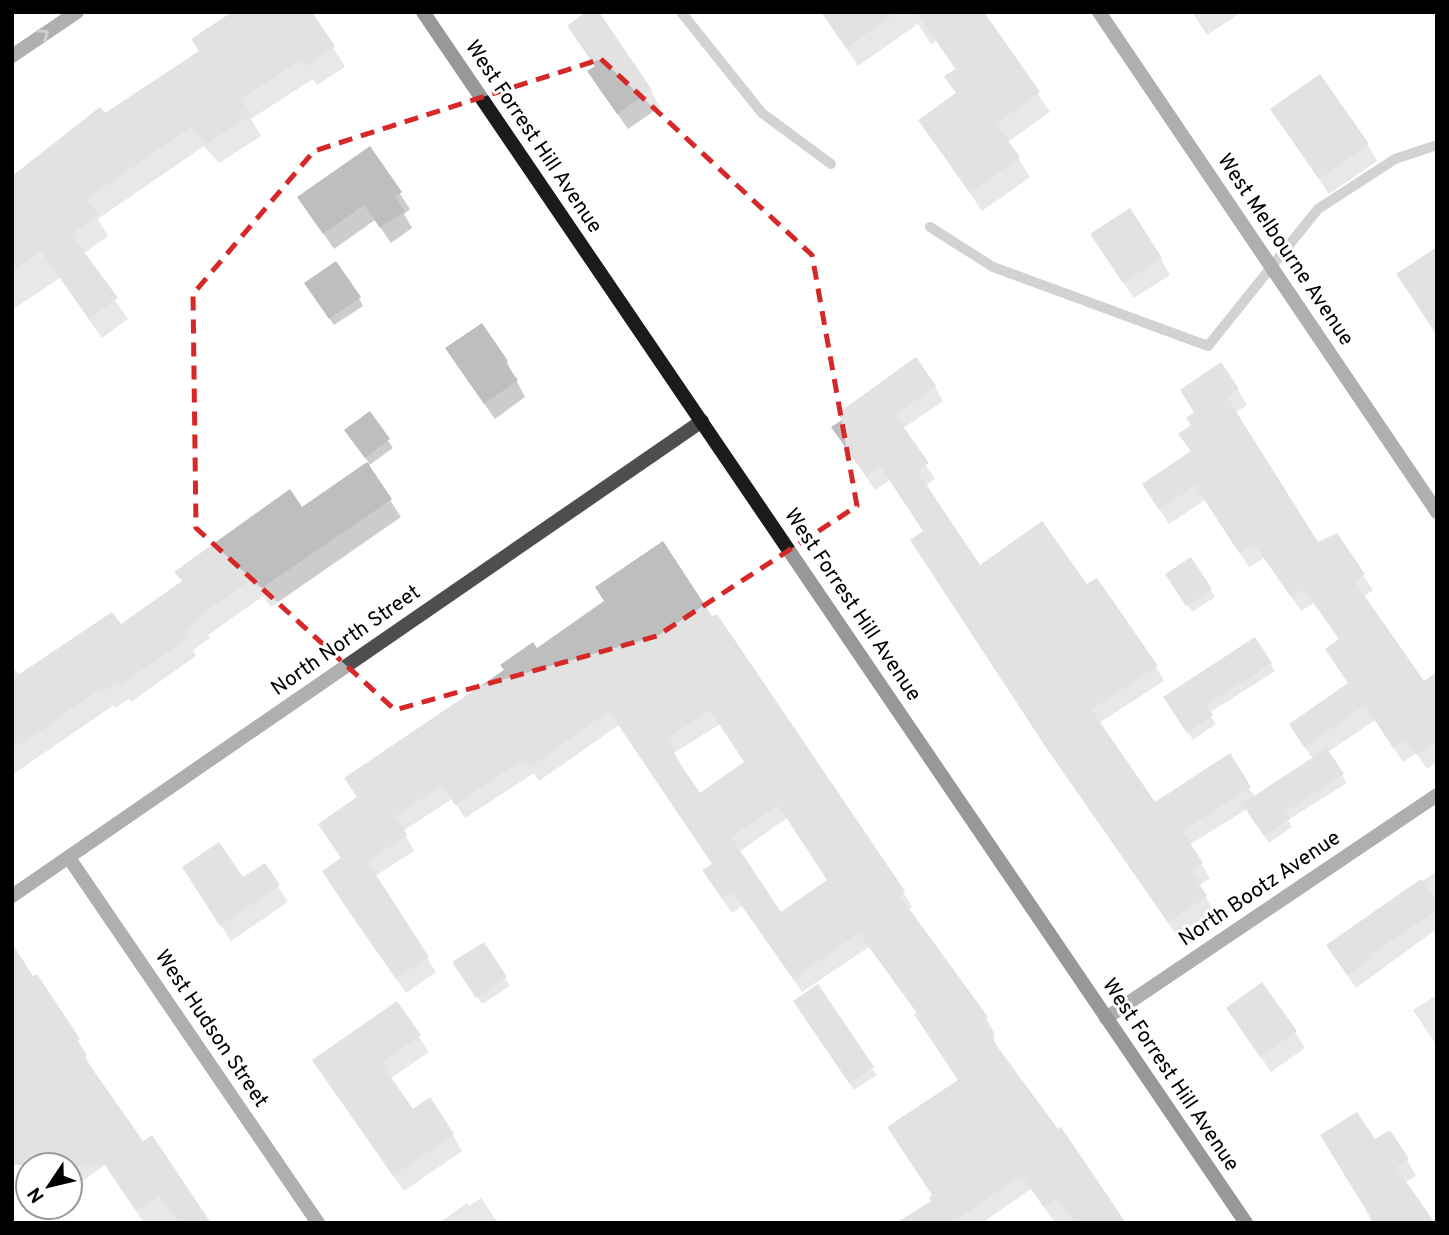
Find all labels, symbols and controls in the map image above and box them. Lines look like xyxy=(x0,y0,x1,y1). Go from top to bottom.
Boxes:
one-way arrow xyxy=(37,29,50,42)
street label: West Forrest Hill Avenue xyxy=(458,35,608,239)
street label: West Melbourne Avenue xyxy=(1211,149,1359,351)
street label: West Forrest Hill Avenue xyxy=(777,503,927,707)
street label: North North Street xyxy=(266,579,426,703)
street label: North Bootz Avenue xyxy=(1174,825,1346,953)
street label: West Hudson Street xyxy=(148,945,274,1113)
street label: West Forrest Hill Avenue xyxy=(1095,973,1245,1177)
north arrow xyxy=(14,1151,84,1221)
text: N xyxy=(23,1182,50,1207)

